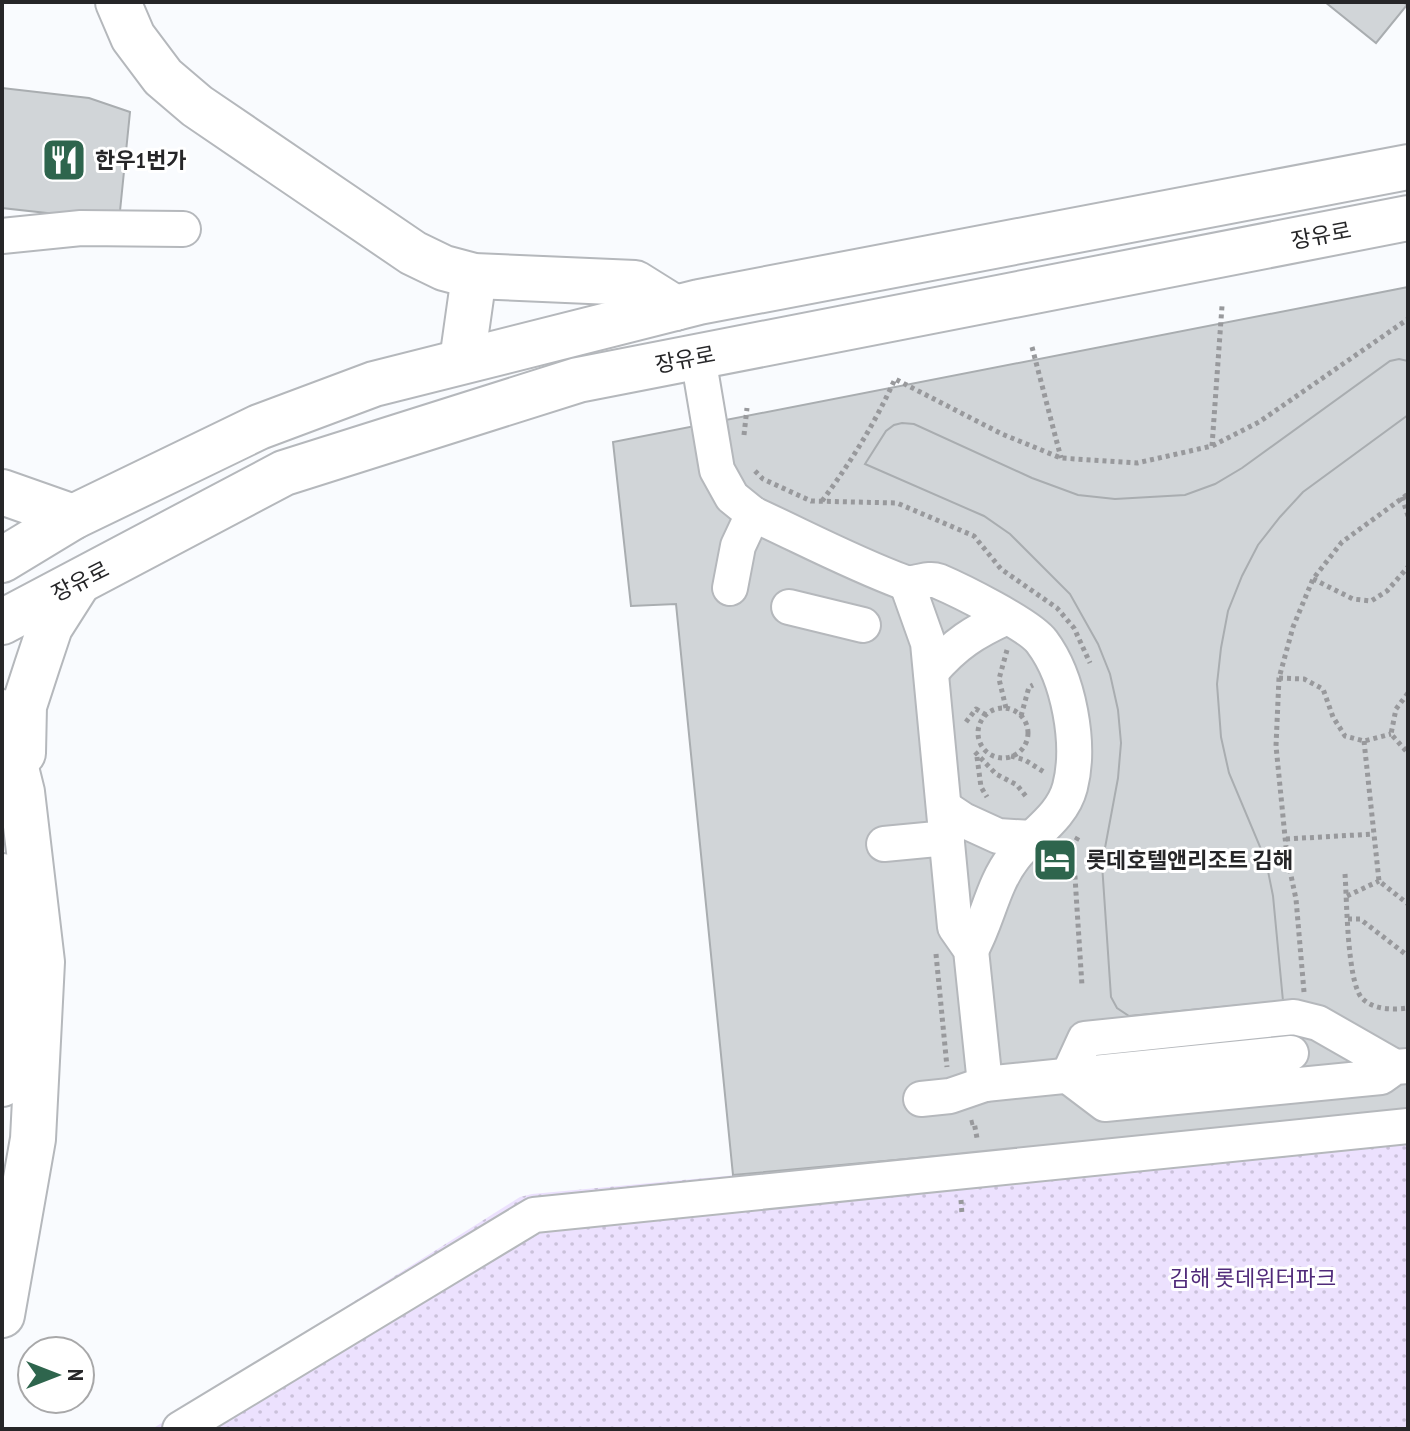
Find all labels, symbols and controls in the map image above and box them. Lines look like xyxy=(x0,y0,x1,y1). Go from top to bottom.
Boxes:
restaurant icon: 한우1번가 xyxy=(40,136,88,184)
place label: 한우1번가 xyxy=(95,146,186,174)
street label: 장유로 xyxy=(1289,215,1353,255)
street label: 장유로 xyxy=(653,339,717,379)
street label: 장유로 xyxy=(47,555,113,607)
hotel icon: 롯데호텔앤리조트 김해 xyxy=(1031,836,1079,884)
place label: 롯데호텔앤리조트 김해 xyxy=(1086,846,1293,874)
park label: 김해 롯데워터파크 xyxy=(1170,1264,1336,1292)
north arrow xyxy=(16,1335,96,1415)
text: N xyxy=(62,1369,90,1381)

